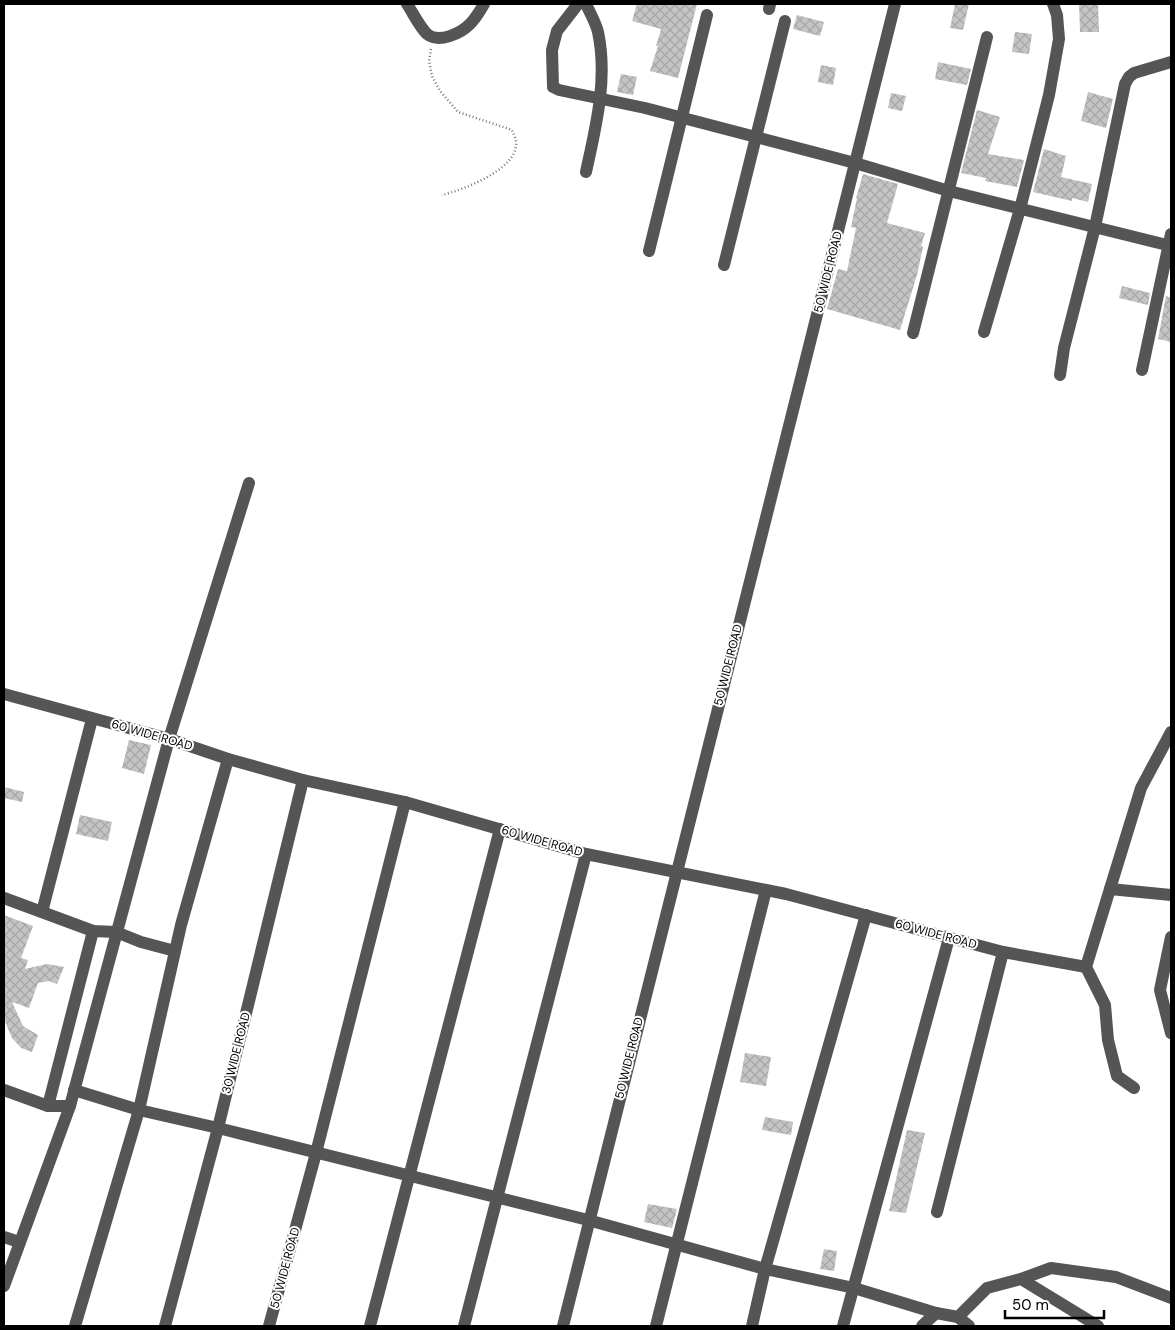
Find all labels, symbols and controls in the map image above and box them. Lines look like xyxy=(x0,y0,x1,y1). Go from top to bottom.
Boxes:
street label: 50 WIDE ROAD xyxy=(810,230,846,314)
street label: 50 WIDE ROAD xyxy=(710,623,746,707)
street label: 60 WIDE ROAD xyxy=(110,716,194,754)
street label: 60 WIDE ROAD xyxy=(500,822,584,860)
street label: 60 WIDE ROAD xyxy=(894,915,978,953)
street label: 30 WIDE ROAD xyxy=(218,1011,254,1095)
street label: 50 WIDE ROAD xyxy=(611,1016,647,1100)
street label: 50 WIDE ROAD xyxy=(266,1226,304,1310)
scale bar xyxy=(1005,1288,1104,1320)
text: 50 m xyxy=(1012,1295,1049,1315)

